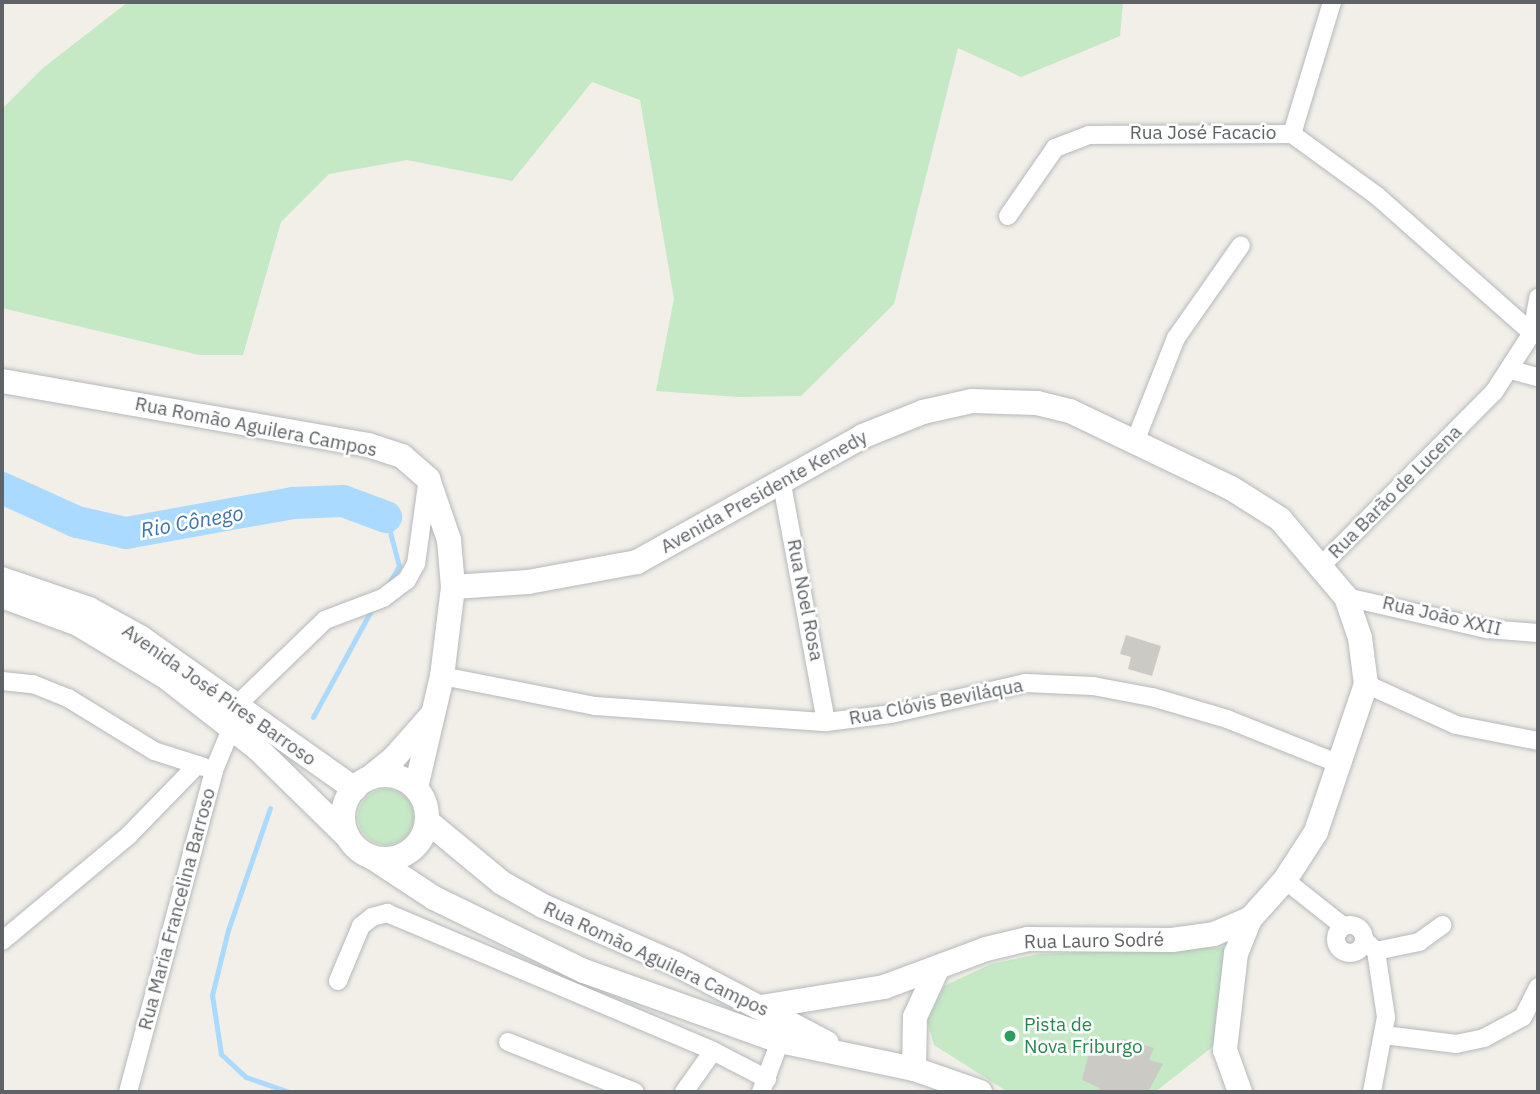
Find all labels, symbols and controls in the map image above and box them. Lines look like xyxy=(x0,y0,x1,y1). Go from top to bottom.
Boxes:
street label: Rua José Facacio xyxy=(1130,122,1276,144)
street label: Rua Romão Aguilera Campos xyxy=(133,392,379,462)
street label: Rua Barão de Lucena xyxy=(1324,421,1466,563)
street label: Avenida Presidente Kenedy xyxy=(657,426,871,558)
water label: Rio Cônego xyxy=(139,500,245,542)
street label: Rua Noel Rosa xyxy=(782,537,828,663)
street label: Rua João XXII xyxy=(1380,591,1504,641)
street label: Avenida José Pires Barroso xyxy=(118,619,320,771)
street label: Rua Clóvis Beviláqua xyxy=(847,674,1025,730)
street label: Rua Maria Francelina Barroso xyxy=(134,785,220,1033)
street label: Rua Romão Aguilera Campos xyxy=(540,897,772,1021)
street label: Rua Lauro Sodré xyxy=(1024,928,1164,954)
place label: Pista de Nova Friburgo xyxy=(1024,1014,1143,1058)
marker: Pista de Nova Friburgo xyxy=(1002,1028,1018,1044)

